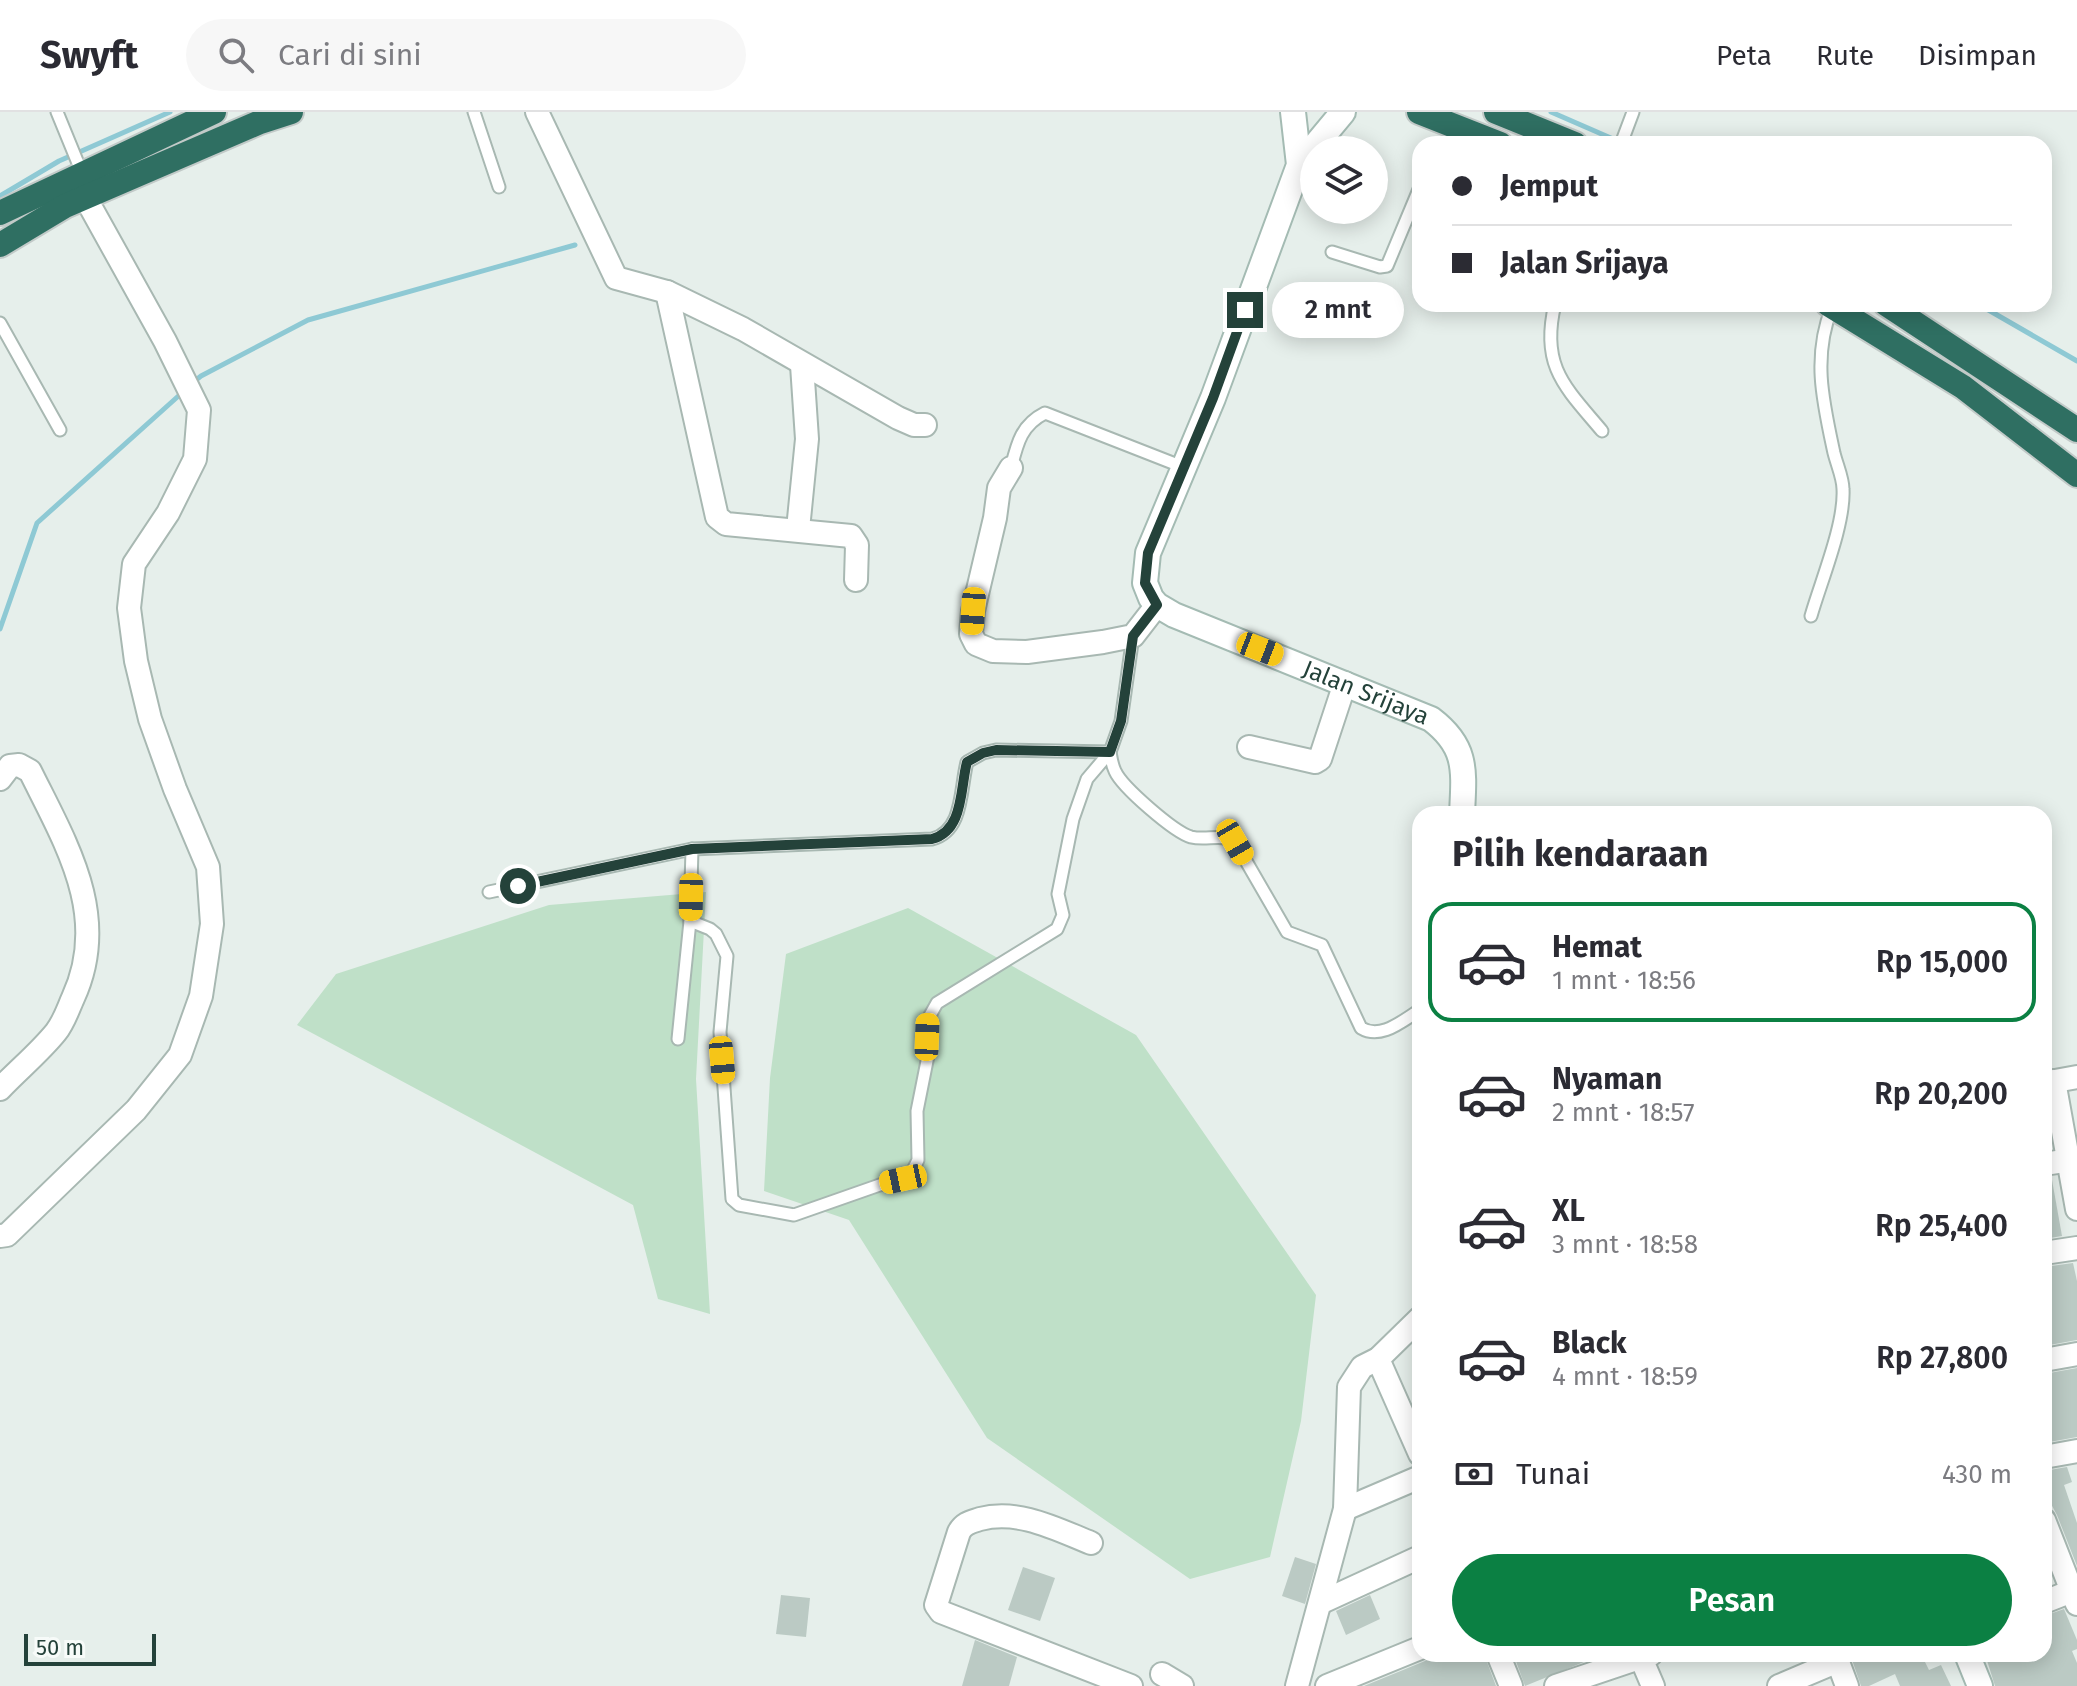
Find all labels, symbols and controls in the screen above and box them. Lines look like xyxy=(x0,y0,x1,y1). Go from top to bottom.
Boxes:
search box xyxy=(186,19,746,91)
text: Swyft xyxy=(40,32,138,78)
icon: search xyxy=(214,33,258,77)
text: Cari di sini xyxy=(278,37,422,73)
text: Peta xyxy=(1716,39,1772,72)
text: Rute xyxy=(1816,39,1874,72)
text: Disimpan xyxy=(1918,39,2037,72)
map controls xyxy=(1300,136,1388,224)
button: layers xyxy=(1300,136,1388,224)
text: Jemput xyxy=(1500,168,1598,204)
text: Jalan Srijaya xyxy=(1500,245,1669,281)
callout: 2 mnt xyxy=(1273,282,1405,338)
route end xyxy=(1227,292,1263,328)
text: 2 mnt xyxy=(1305,294,1371,325)
car xyxy=(959,586,987,636)
car xyxy=(1233,629,1287,669)
street label: Jalan Srijaya xyxy=(1299,655,1433,731)
car xyxy=(1213,815,1257,869)
text: Pilih kendaraan xyxy=(1452,832,1709,876)
route start xyxy=(500,868,536,904)
car xyxy=(679,873,703,921)
icon: car xyxy=(1456,926,1528,998)
text: Hemat xyxy=(1552,929,1642,965)
text: Rp 15,000 xyxy=(1876,944,2008,980)
text: 1 mnt · 18:56 xyxy=(1552,965,1696,996)
car xyxy=(914,1013,940,1061)
car xyxy=(708,1035,736,1085)
icon: car xyxy=(1456,1058,1528,1130)
text: Nyaman xyxy=(1552,1061,1662,1097)
text: Rp 20,200 xyxy=(1874,1076,2008,1112)
text: 2 mnt · 18:57 xyxy=(1552,1097,1695,1128)
car xyxy=(877,1162,929,1196)
icon: car xyxy=(1456,1190,1528,1262)
text: XL xyxy=(1552,1193,1585,1229)
text: Rp 25,400 xyxy=(1875,1208,2008,1244)
text: 3 mnt · 18:58 xyxy=(1552,1229,1698,1260)
icon: car xyxy=(1456,1322,1528,1394)
text: Black xyxy=(1552,1325,1627,1361)
text: Rp 27,800 xyxy=(1876,1340,2008,1376)
text: 4 mnt · 18:59 xyxy=(1552,1361,1698,1392)
icon: cash xyxy=(1452,1452,1496,1496)
text: Tunai xyxy=(1516,1456,1590,1492)
text: 430 m xyxy=(1942,1459,2012,1490)
button: Pesan xyxy=(1452,1554,2012,1646)
scale bar xyxy=(24,1630,156,1666)
text: 50 m xyxy=(36,1634,84,1661)

